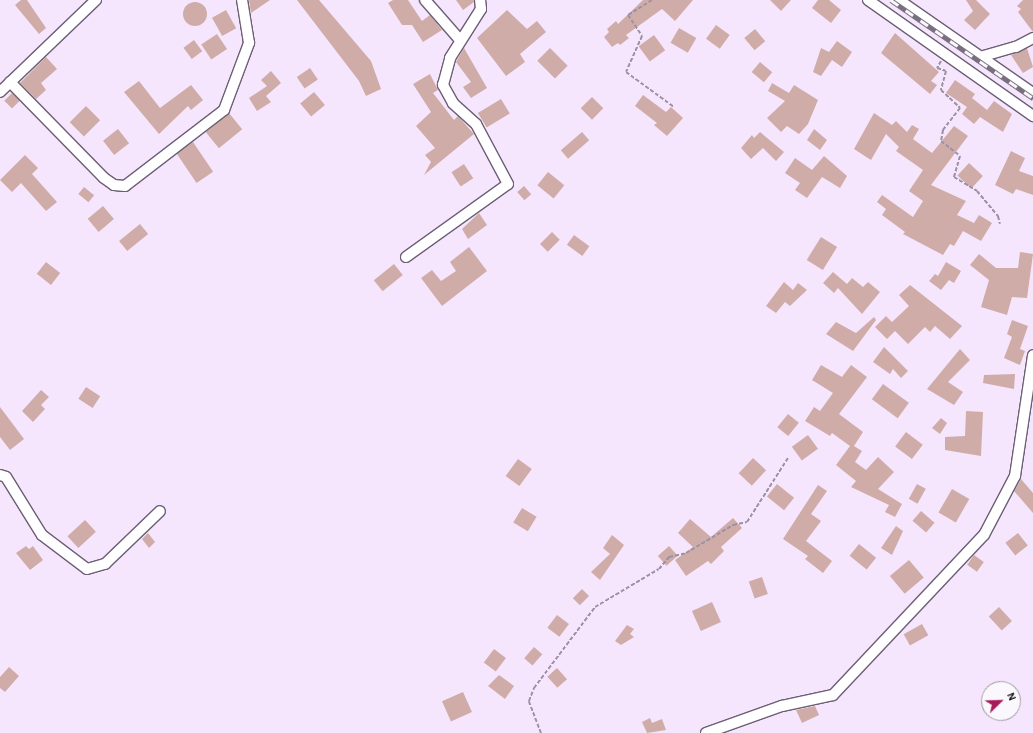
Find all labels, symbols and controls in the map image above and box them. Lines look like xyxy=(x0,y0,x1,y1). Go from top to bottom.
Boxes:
north arrow xyxy=(981,681,1021,721)
text: N xyxy=(1005,691,1018,702)

